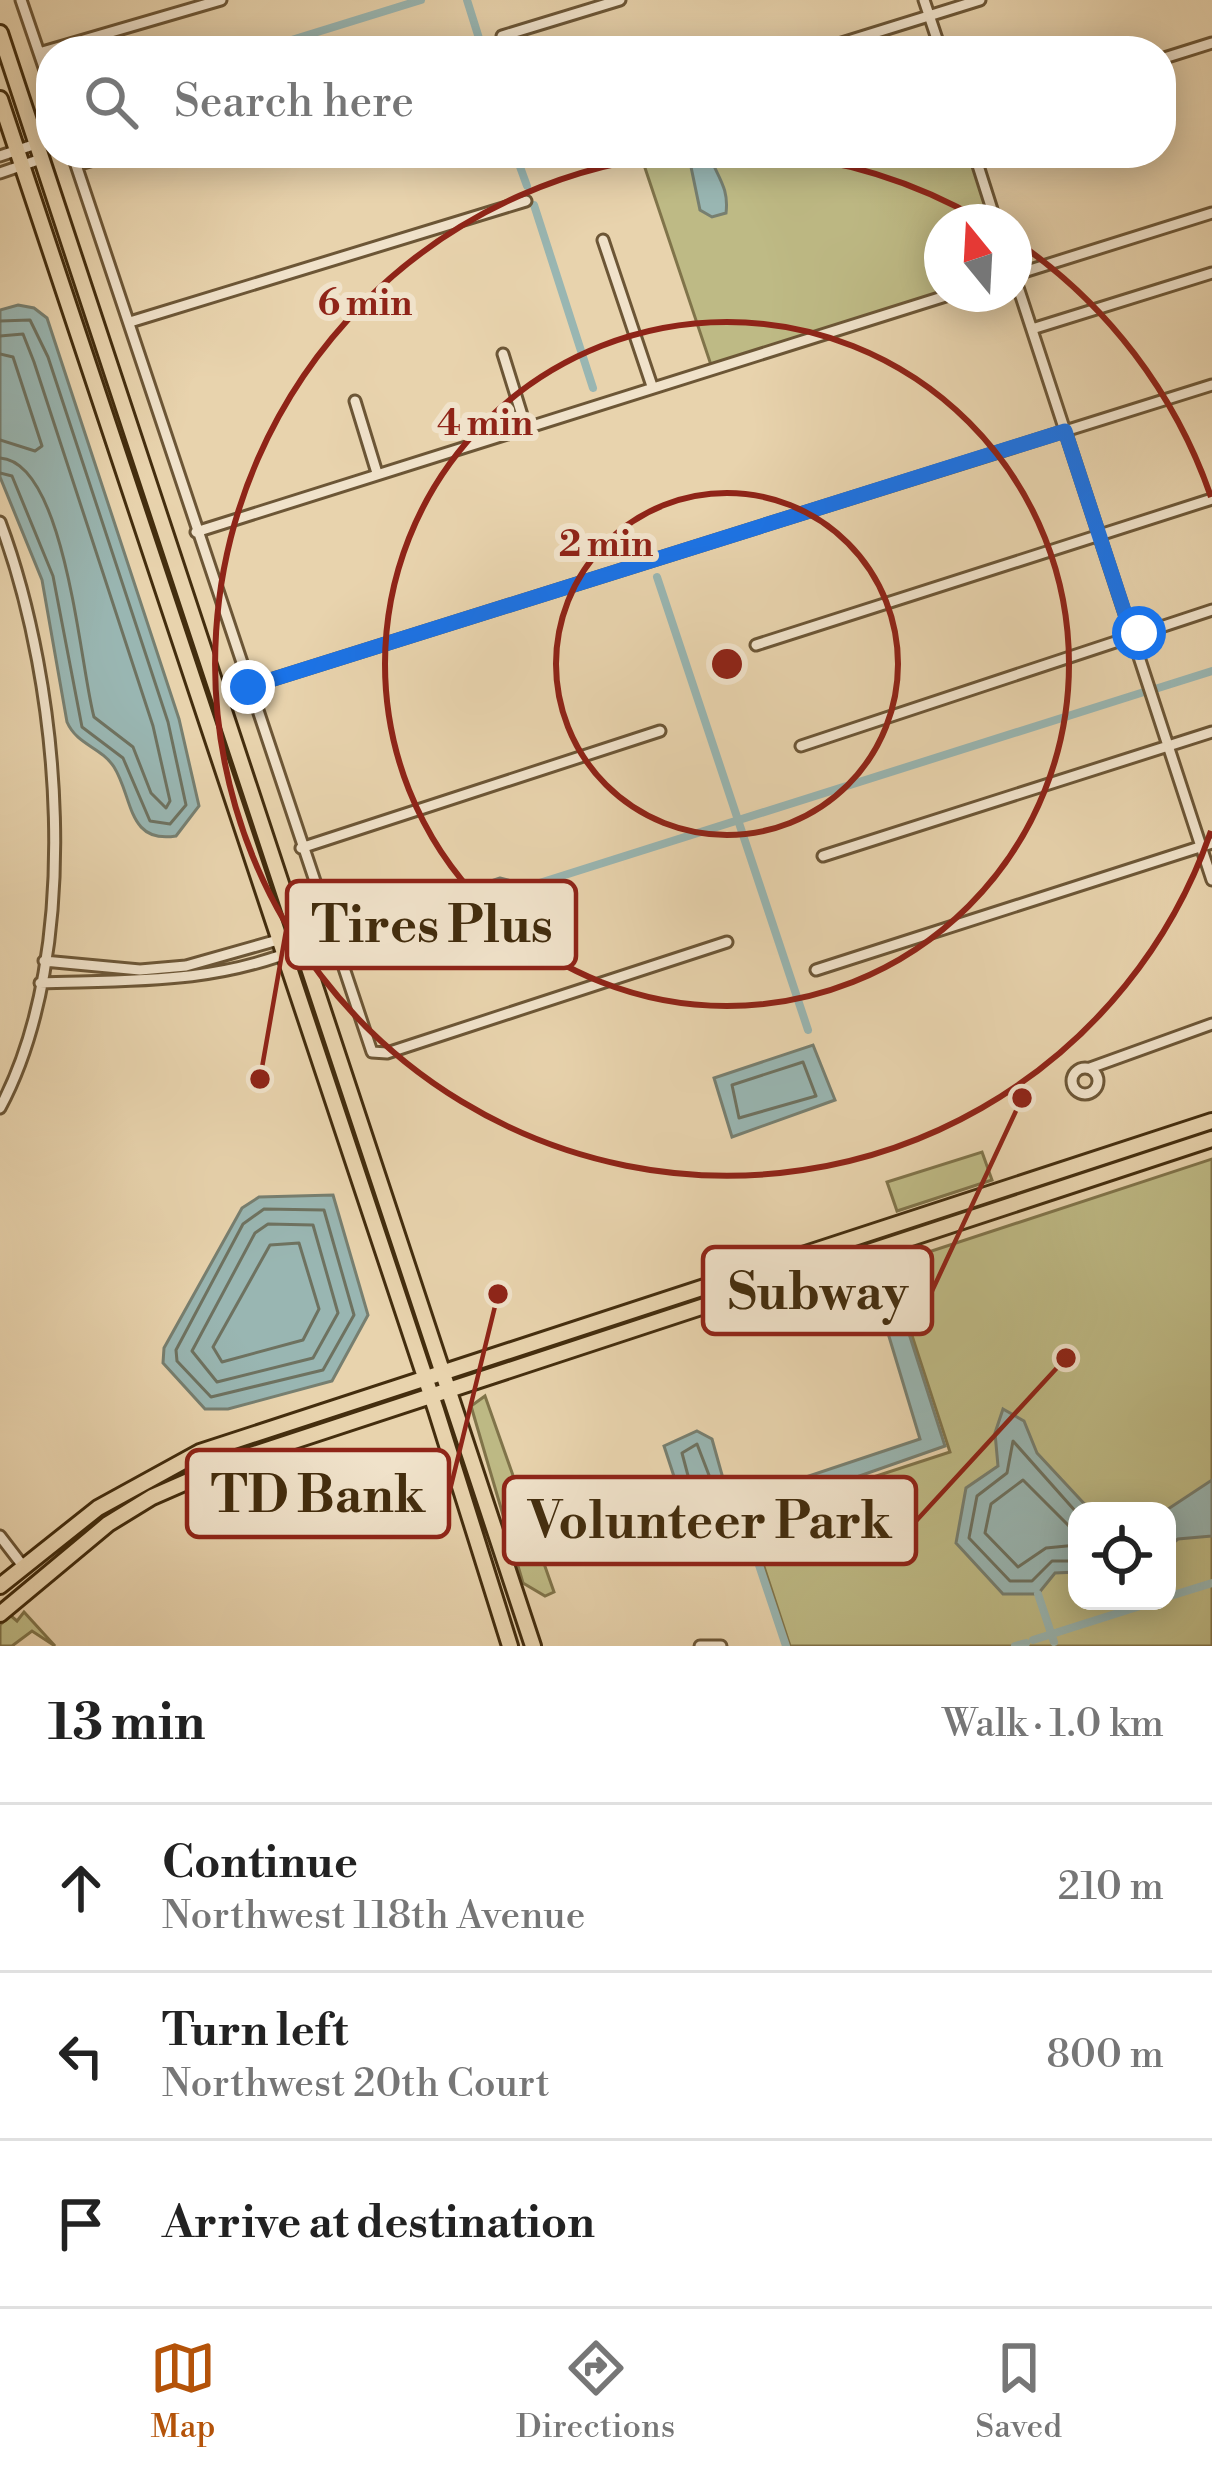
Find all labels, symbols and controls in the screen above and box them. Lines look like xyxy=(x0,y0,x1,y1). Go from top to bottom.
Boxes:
search box xyxy=(36,36,1176,168)
icon: search xyxy=(78,69,144,135)
text: Search here xyxy=(174,74,414,131)
north arrow xyxy=(924,204,1032,312)
text: 6 min xyxy=(318,282,412,327)
text: 4 min xyxy=(437,402,533,447)
text: 2 min xyxy=(559,523,653,568)
route start xyxy=(1112,606,1166,660)
centre of rings xyxy=(706,643,748,685)
route end xyxy=(221,660,275,714)
callout: Tires Plus xyxy=(287,881,576,968)
text: Tires Plus xyxy=(311,895,553,959)
callout: Subway xyxy=(703,1247,932,1334)
text: Subway xyxy=(728,1262,910,1326)
callout: TD Bank xyxy=(187,1450,449,1537)
text: TD Bank xyxy=(211,1465,427,1529)
callout: Volunteer Park xyxy=(504,1477,916,1564)
text: Volunteer Park xyxy=(526,1491,893,1555)
map controls xyxy=(1068,1502,1176,1610)
button: locate xyxy=(1068,1502,1176,1610)
text: 13 min xyxy=(48,1692,205,1756)
text: Walk · 1.0 km xyxy=(942,1700,1164,1749)
text: Continue xyxy=(162,1835,358,1892)
icon: ahead xyxy=(48,1855,114,1921)
text: 210 m xyxy=(1058,1863,1164,1912)
text: Northwest 118th Avenue xyxy=(162,1892,585,1941)
text: Turn left xyxy=(162,2003,348,2060)
icon: left xyxy=(48,2023,114,2089)
text: 800 m xyxy=(1046,2031,1164,2080)
text: Northwest 20th Court xyxy=(162,2060,550,2109)
icon: arrive xyxy=(48,2191,114,2257)
text: Arrive at destination xyxy=(162,2195,595,2252)
tab: Map xyxy=(150,2335,216,2448)
tab: Directions xyxy=(516,2335,675,2448)
tab: Saved xyxy=(975,2335,1062,2448)

